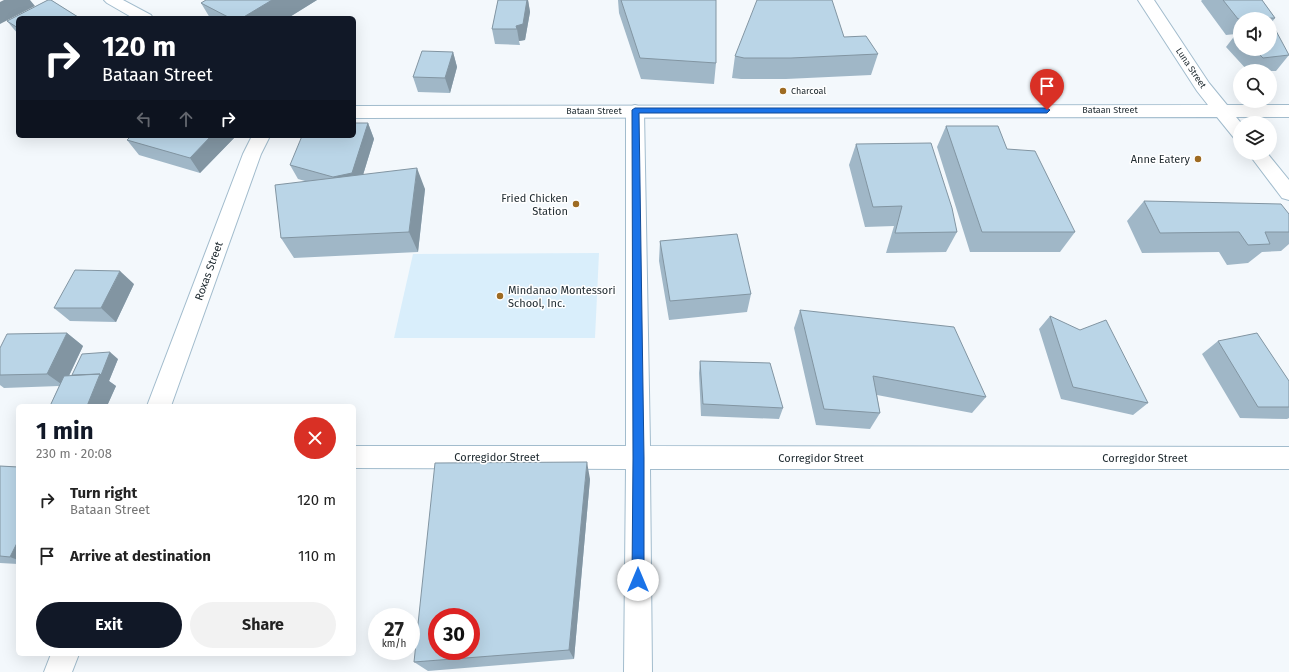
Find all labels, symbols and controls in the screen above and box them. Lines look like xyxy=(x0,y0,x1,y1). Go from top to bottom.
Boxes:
map controls xyxy=(1233,12,1277,160)
button: sound xyxy=(1233,12,1277,56)
text: 120 m xyxy=(102,30,176,63)
icon: right xyxy=(36,32,88,84)
street label: Luna Street xyxy=(1174,46,1209,91)
text: Bataan Street xyxy=(102,64,213,86)
button: search xyxy=(1233,64,1277,108)
pin xyxy=(1030,69,1064,110)
icon: arrive xyxy=(1036,75,1058,97)
marker: Charcoal xyxy=(778,86,788,96)
place label: Charcoal xyxy=(791,86,826,96)
street label: Bataan Street xyxy=(1082,105,1138,115)
street label: Bataan Street xyxy=(566,106,622,116)
icon: left xyxy=(133,108,155,130)
icon: ahead xyxy=(175,108,197,130)
icon: right xyxy=(217,108,239,130)
button: layers xyxy=(1233,116,1277,160)
place label: Anne Eatery xyxy=(1131,153,1191,166)
marker: Anne Eatery xyxy=(1193,154,1203,164)
place label: Fried Chicken Station xyxy=(501,192,568,218)
marker: Fried Chicken Station xyxy=(571,199,581,209)
street label: Roxas Street xyxy=(192,240,226,302)
place label: Mindanao Montessori School, Inc. xyxy=(508,284,616,310)
marker: Mindanao Montessori School, Inc. xyxy=(495,291,505,301)
text: 1 min xyxy=(36,417,94,445)
button: close xyxy=(294,417,336,459)
text: 230 m · 20:08 xyxy=(36,446,112,461)
street label: Corregidor Street xyxy=(454,451,540,464)
street label: Corregidor Street xyxy=(778,452,864,465)
street label: Corregidor Street xyxy=(1102,452,1188,465)
text: Turn right xyxy=(70,484,137,502)
icon: right xyxy=(36,489,58,511)
text: 120 m xyxy=(297,491,336,509)
text: Bataan Street xyxy=(70,502,150,517)
icon: arrive xyxy=(36,545,58,567)
text: Arrive at destination xyxy=(70,547,211,565)
text: 110 m xyxy=(298,547,336,565)
position arrow xyxy=(617,559,659,601)
button: Exit xyxy=(36,602,182,648)
button: Share xyxy=(190,602,336,648)
speed limit sign: 30 xyxy=(428,608,480,660)
text: 27 xyxy=(384,617,404,641)
text: km/h xyxy=(382,638,406,650)

